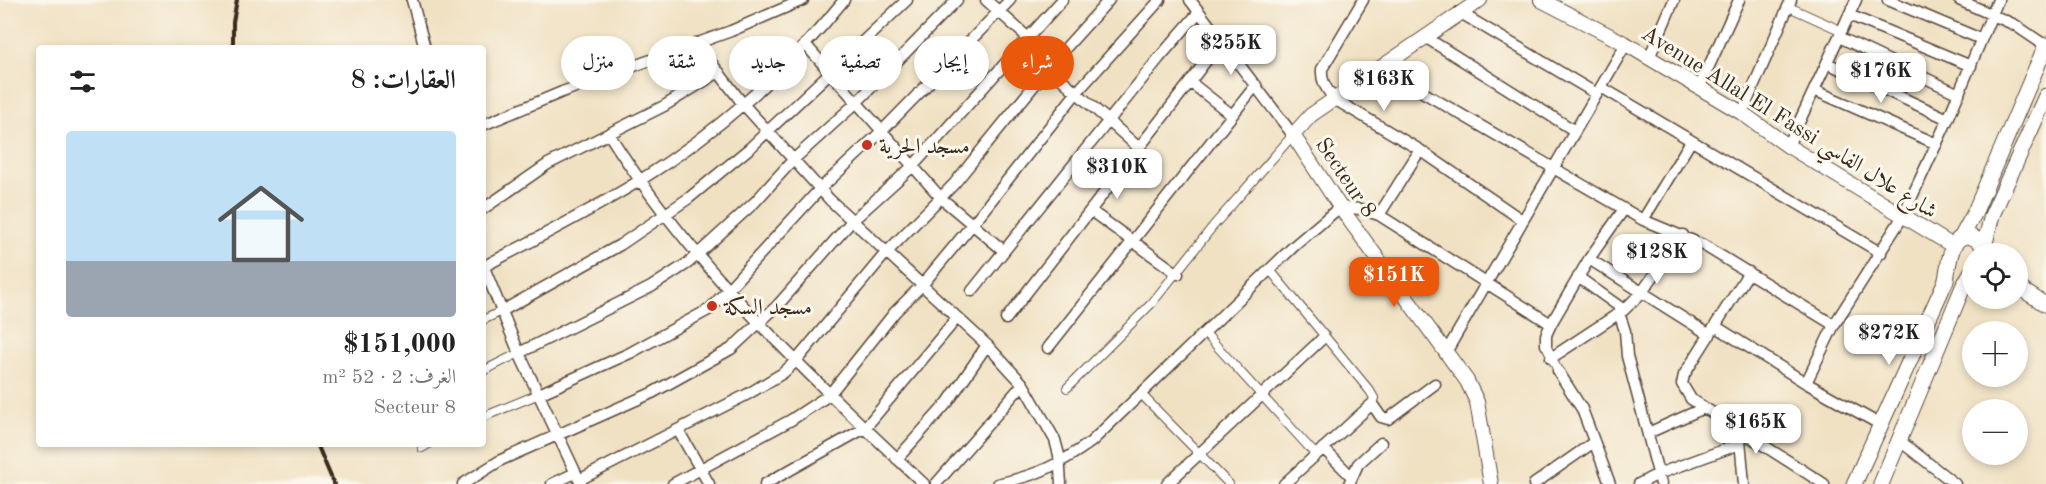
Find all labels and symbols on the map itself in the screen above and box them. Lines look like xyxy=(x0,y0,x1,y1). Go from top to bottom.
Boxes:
street label: Avenue Allal El Fassi شارع علال الفاسي xyxy=(1633,22,1940,230)
pin: $255K xyxy=(1189,25,1273,76)
pin: $176K xyxy=(1839,53,1923,104)
pin: $163K xyxy=(1342,61,1426,112)
street label: Secteur 8 xyxy=(1311,134,1380,222)
place label: مسجد الحرية xyxy=(879,136,970,160)
marker: مسجد الحرية xyxy=(860,138,874,152)
pin: $310K xyxy=(1075,149,1159,200)
pin: $128K xyxy=(1615,234,1699,285)
pin: $151K xyxy=(1352,257,1436,308)
place label: مسجد السكة xyxy=(723,296,812,319)
marker: مسجد السكة xyxy=(705,299,719,313)
pin: $272K xyxy=(1847,315,1931,366)
pin: $165K xyxy=(1714,404,1798,455)

